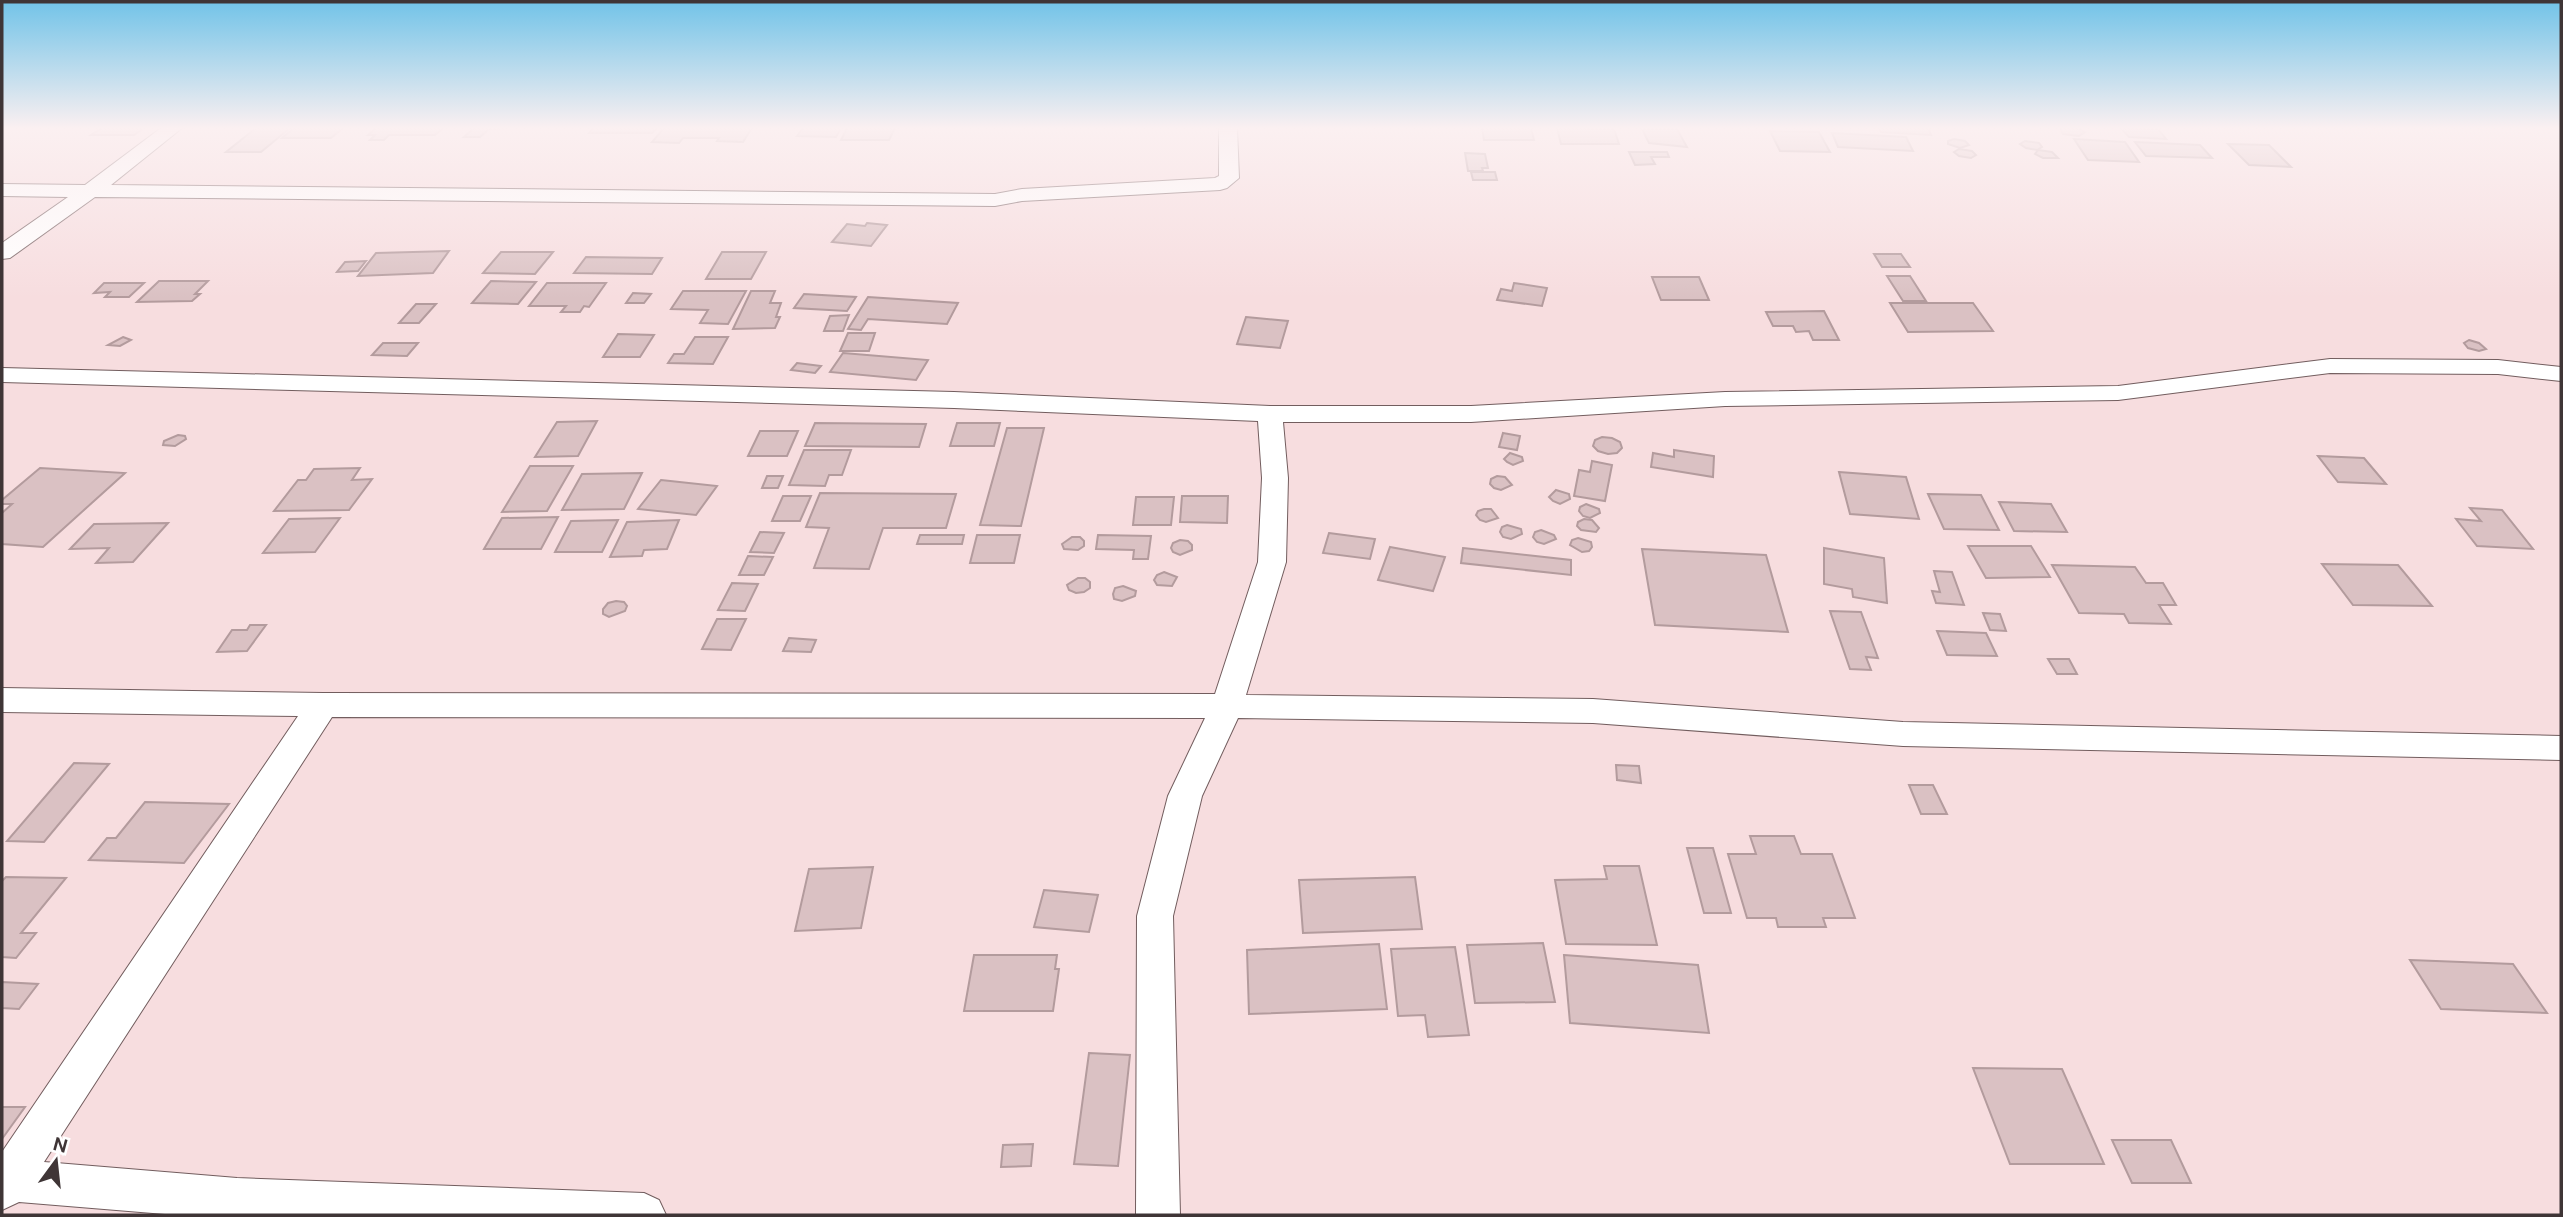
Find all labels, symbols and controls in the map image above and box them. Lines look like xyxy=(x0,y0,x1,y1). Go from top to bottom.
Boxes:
north arrow xyxy=(21,1126,91,1196)
text: N xyxy=(50,1131,70,1159)

